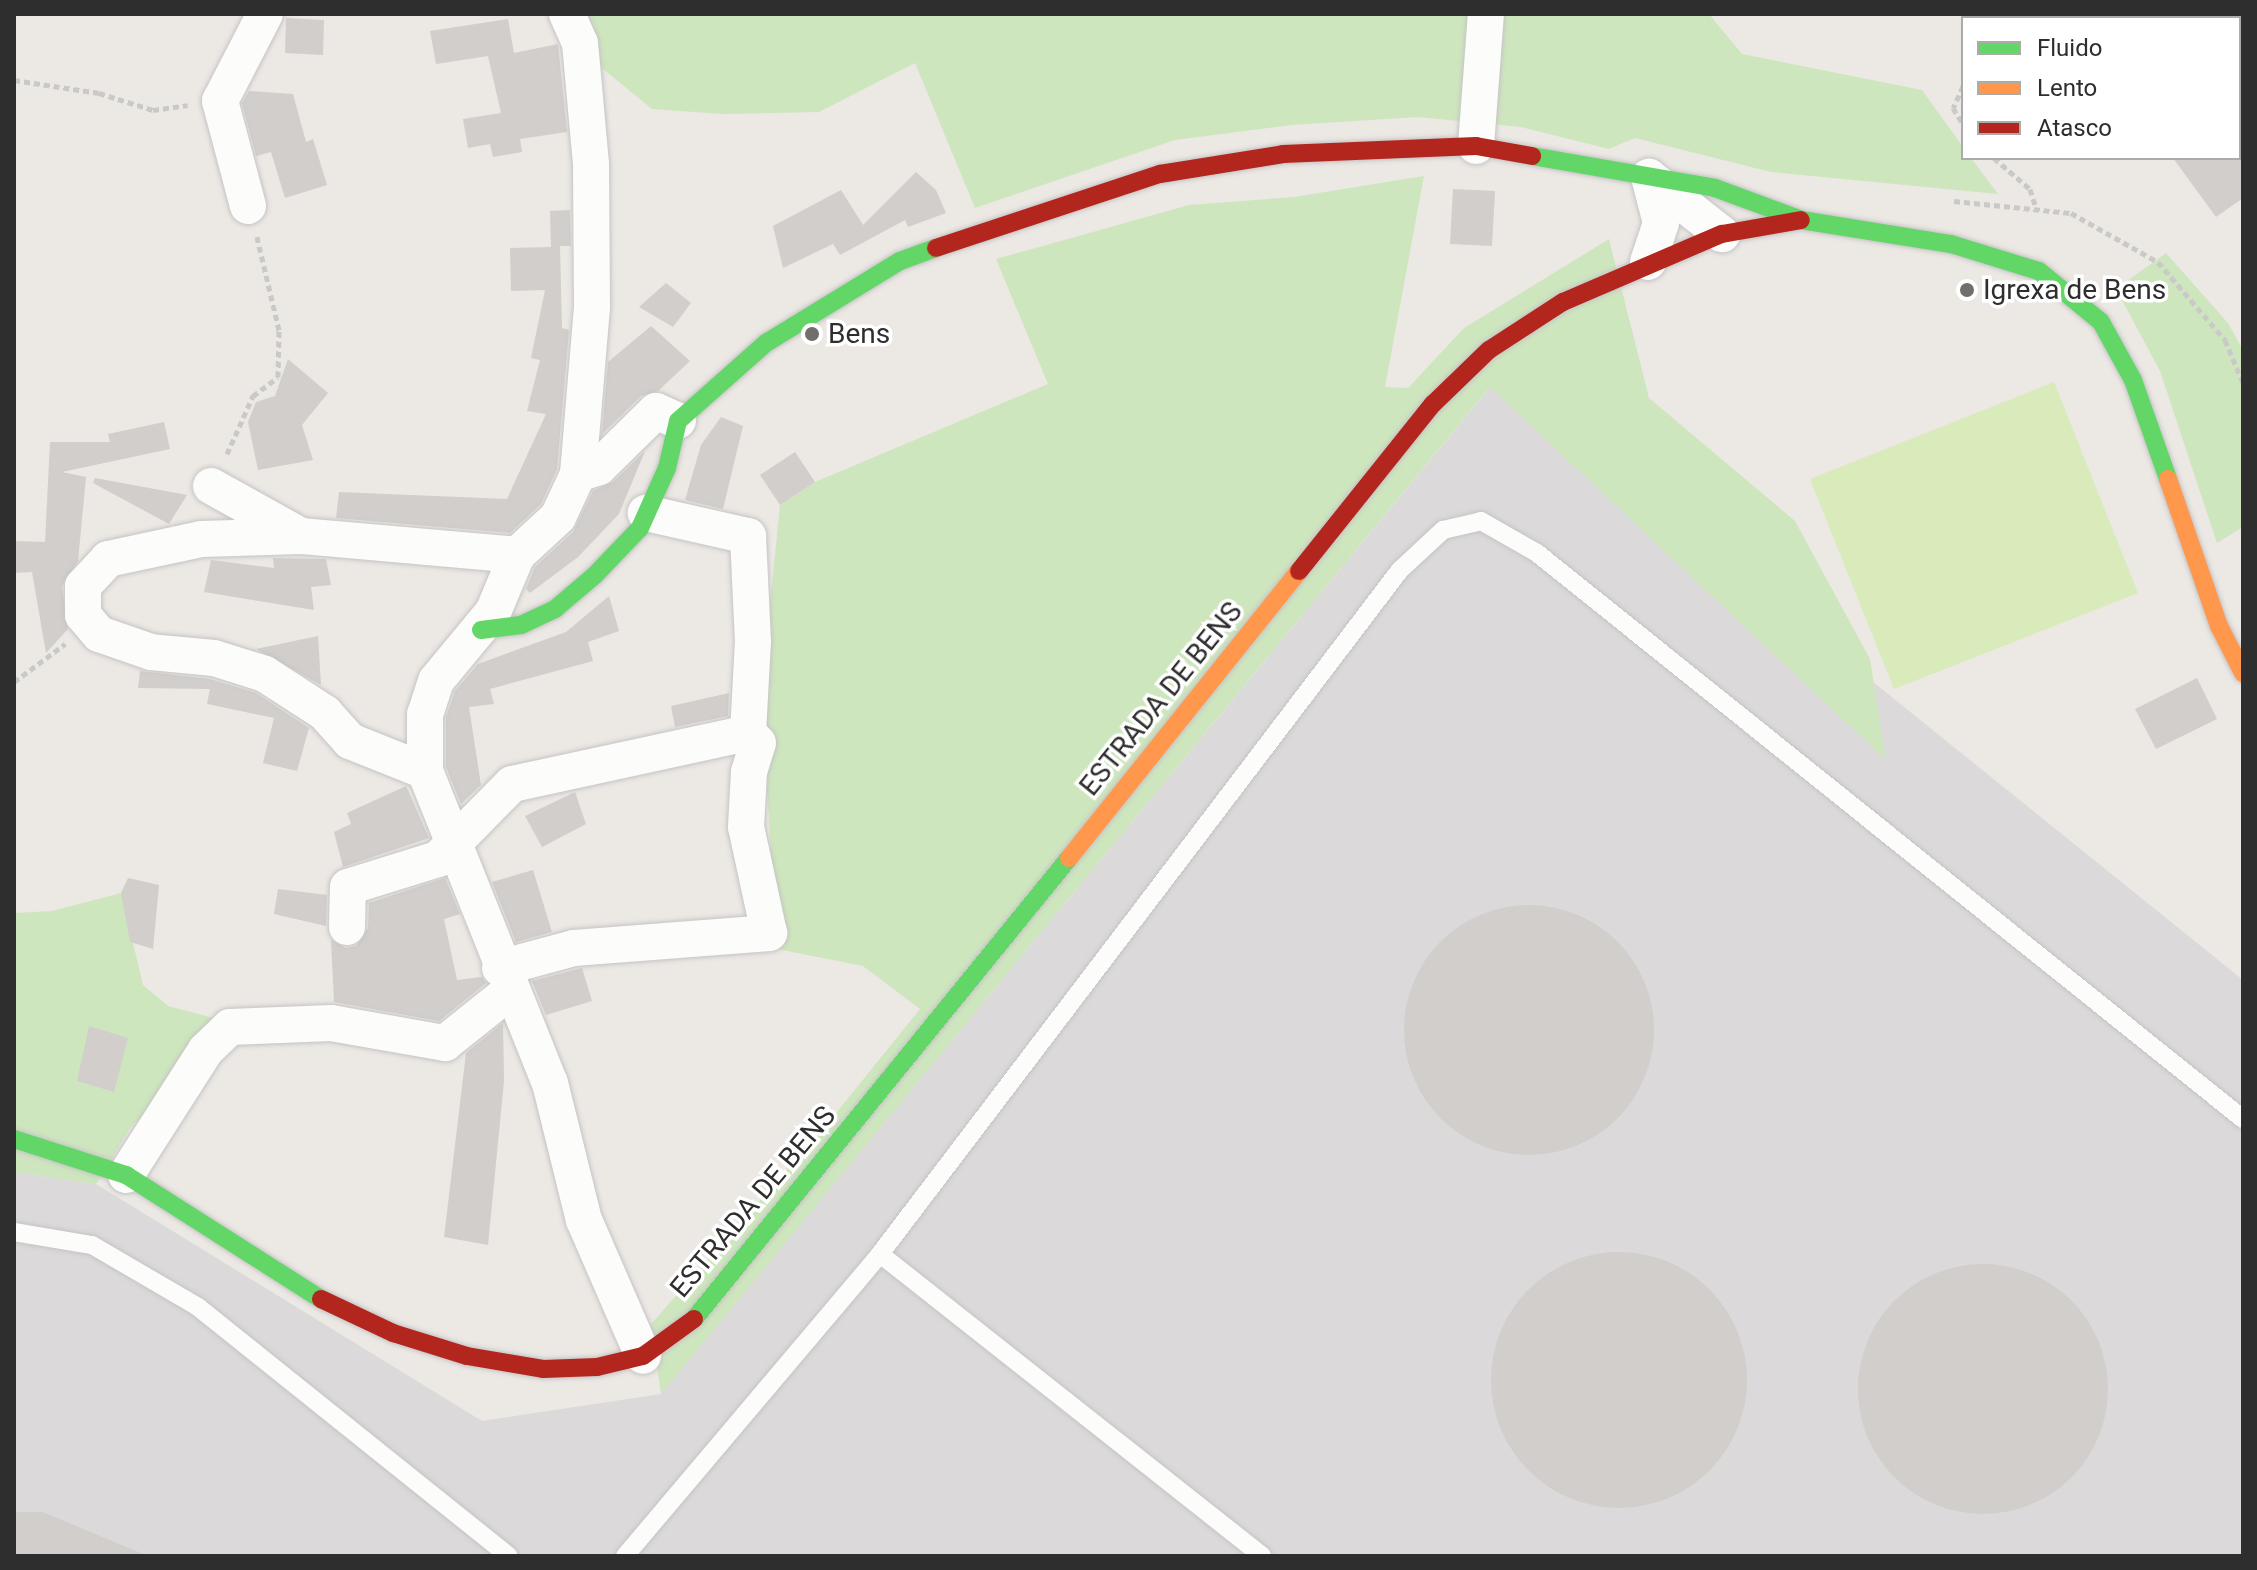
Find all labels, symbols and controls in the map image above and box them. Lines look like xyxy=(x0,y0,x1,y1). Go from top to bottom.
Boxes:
legend xyxy=(1961,16,2241,160)
text: Fluido xyxy=(2037,34,2102,62)
text: Lento xyxy=(2037,74,2097,102)
text: Atasco xyxy=(2037,114,2112,142)
place label: Igrexa de Bens xyxy=(1983,273,2166,307)
marker: Igrexa de Bens xyxy=(1958,281,1976,299)
place label: Bens xyxy=(828,317,890,351)
marker: Bens xyxy=(803,325,821,343)
street label: ESTRADA DE BENS xyxy=(1073,595,1249,803)
street label: ESTRADA DE BENS xyxy=(663,1100,843,1304)

